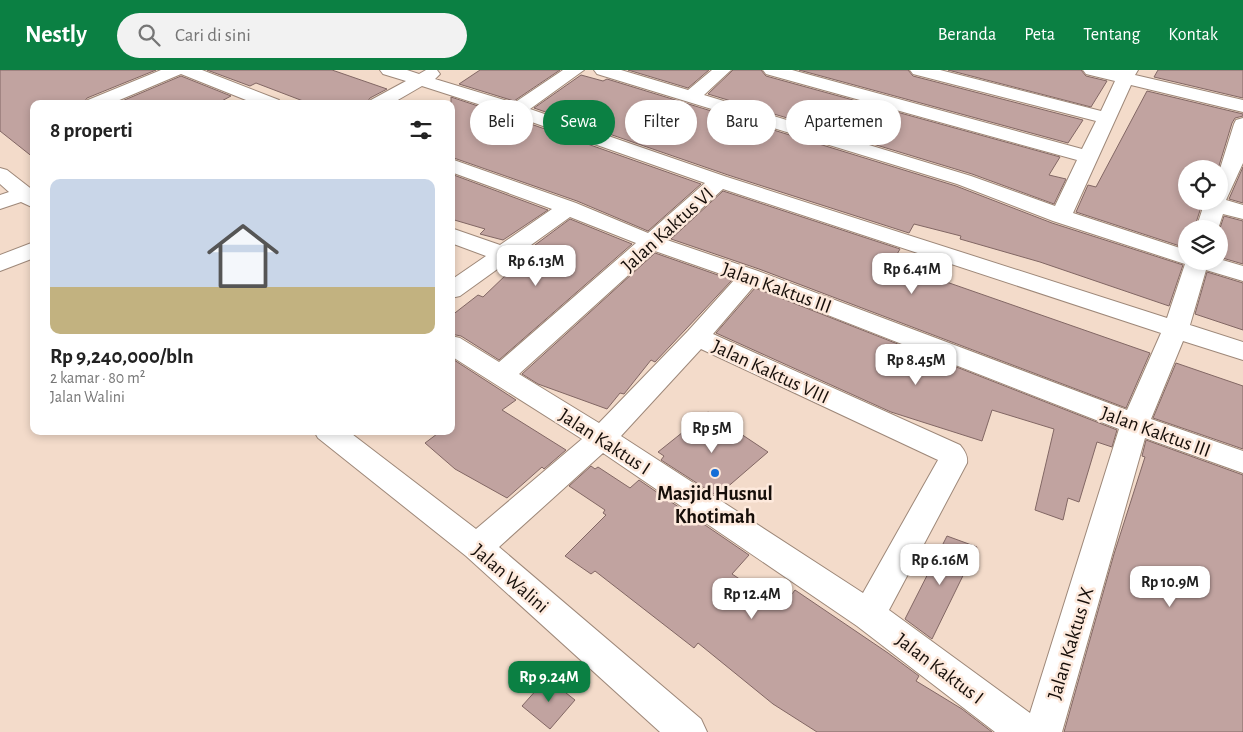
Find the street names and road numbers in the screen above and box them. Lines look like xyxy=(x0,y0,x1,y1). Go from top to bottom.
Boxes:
street label: Jalan Kaktus VI xyxy=(618,184,717,276)
street label: Jalan Kaktus III xyxy=(719,259,834,317)
street label: Jalan Kaktus VIII xyxy=(709,336,832,408)
street label: Jalan Kaktus III xyxy=(1098,403,1213,461)
street label: Jalan Kaktus I xyxy=(555,405,654,479)
street label: Jalan Walini xyxy=(468,541,552,617)
street label: Jalan Kaktus IX xyxy=(1044,585,1098,702)
street label: Jalan Kaktus I xyxy=(892,629,987,708)

